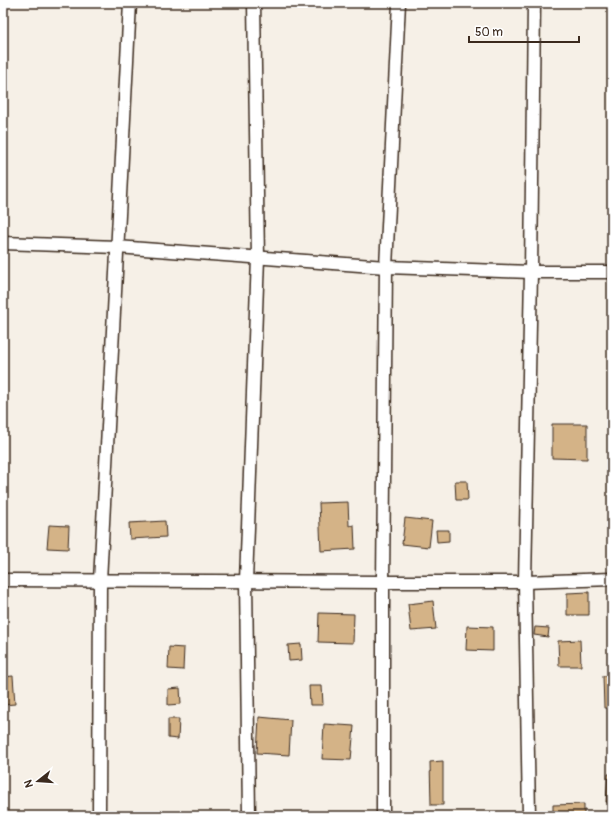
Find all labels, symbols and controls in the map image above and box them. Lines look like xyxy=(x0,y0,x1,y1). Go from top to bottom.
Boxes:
scale bar xyxy=(469,18,579,44)
text: 50 m xyxy=(475,25,503,40)
north arrow xyxy=(18,761,58,801)
text: N xyxy=(21,778,36,789)

